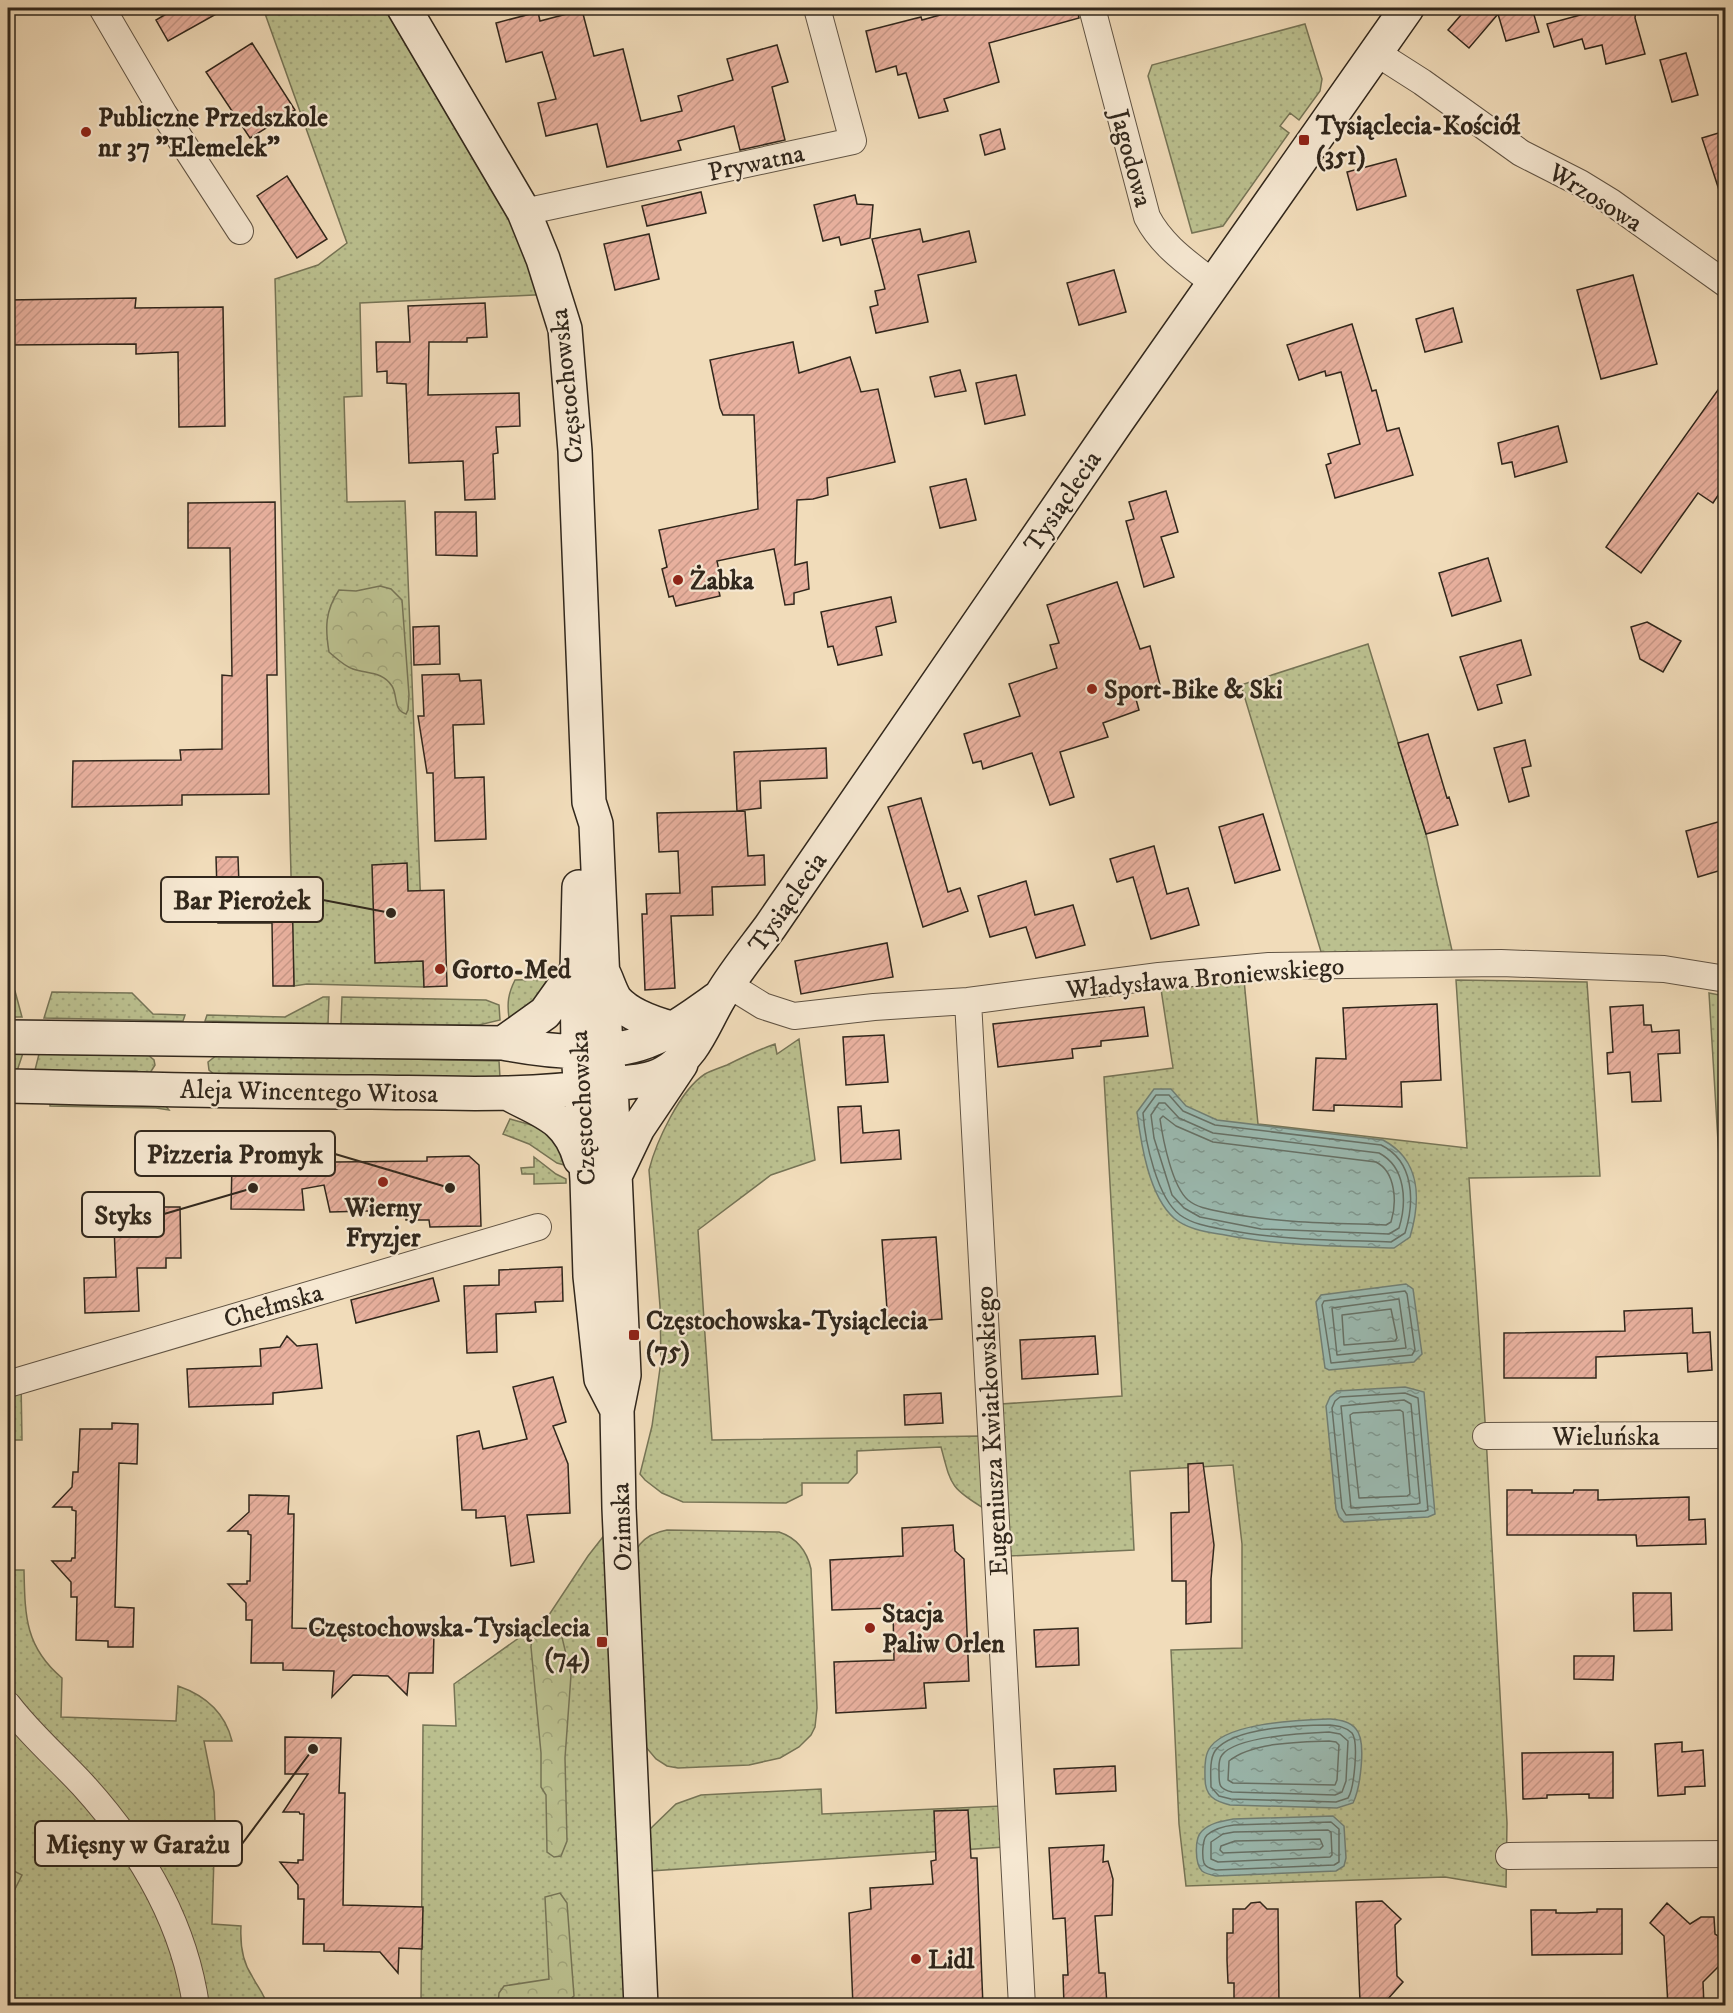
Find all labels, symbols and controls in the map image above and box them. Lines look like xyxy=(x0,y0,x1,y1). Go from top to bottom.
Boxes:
place label: Publiczne Przedszkole nr 37 "Elemelek" xyxy=(98,102,328,165)
street label: Jagodowa xyxy=(1101,104,1159,211)
place label: Tysiąclecia-Kościół (351) xyxy=(1315,110,1521,173)
marker: Publiczne Przedszkole nr 37 "Elemelek" xyxy=(79,125,93,139)
marker: Tysiąclecia-Kościół (351) xyxy=(1297,133,1311,147)
street label: Prywatna xyxy=(705,137,808,190)
street label: Wrzosowa xyxy=(1541,156,1648,240)
street label: Częstochowska xyxy=(543,307,592,465)
street label: Tysiąclecia xyxy=(1017,445,1109,559)
place label: Żabka xyxy=(690,564,755,598)
marker: Żabka xyxy=(671,573,685,587)
place label: Sport-Bike & Ski xyxy=(1104,674,1283,707)
marker: Sport-Bike & Ski xyxy=(1085,682,1099,696)
street label: Tysiąclecia xyxy=(741,846,835,960)
callout: Bar Pierożek xyxy=(161,877,323,922)
text: Bar Pierożek xyxy=(173,884,311,918)
street label: Władysława Broniewskiego xyxy=(1064,950,1346,1007)
place label: Gorto-Med xyxy=(452,954,572,987)
marker: Gorto-Med xyxy=(433,962,447,976)
street label: Częstochowska xyxy=(563,1029,604,1186)
street label: Aleja Wincentego Witosa xyxy=(180,1074,438,1111)
callout: Pizzeria Promyk xyxy=(135,1131,335,1176)
text: Pizzeria Promyk xyxy=(147,1138,324,1172)
marker: Wierny Fryzjer xyxy=(376,1175,390,1189)
callout: Styks xyxy=(82,1192,164,1237)
place label: Wierny Fryzjer xyxy=(344,1192,422,1255)
text: Styks xyxy=(94,1199,152,1233)
street label: Chełmska xyxy=(220,1277,327,1336)
street label: Eugeniusza Kwiatkowskiego xyxy=(968,1285,1017,1577)
place label: Częstochowska-Tysiąclecia (75) xyxy=(646,1305,929,1368)
marker: Częstochowska-Tysiąclecia (75) xyxy=(627,1328,641,1342)
street label: Wieluńska xyxy=(1551,1421,1660,1454)
street label: Ozimska xyxy=(604,1482,641,1572)
place label: Stacja Paliw Orlen xyxy=(882,1598,1005,1661)
place label: Częstochowska-Tysiąclecia (74) xyxy=(308,1612,591,1675)
marker: Stacja Paliw Orlen xyxy=(863,1621,877,1635)
marker: Częstochowska-Tysiąclecia (74) xyxy=(595,1635,609,1649)
callout: Mięsny w Garażu xyxy=(35,1821,242,1866)
text: Mięsny w Garażu xyxy=(46,1828,230,1862)
place label: Lidl xyxy=(928,1944,975,1977)
marker: Lidl xyxy=(909,1952,923,1966)

